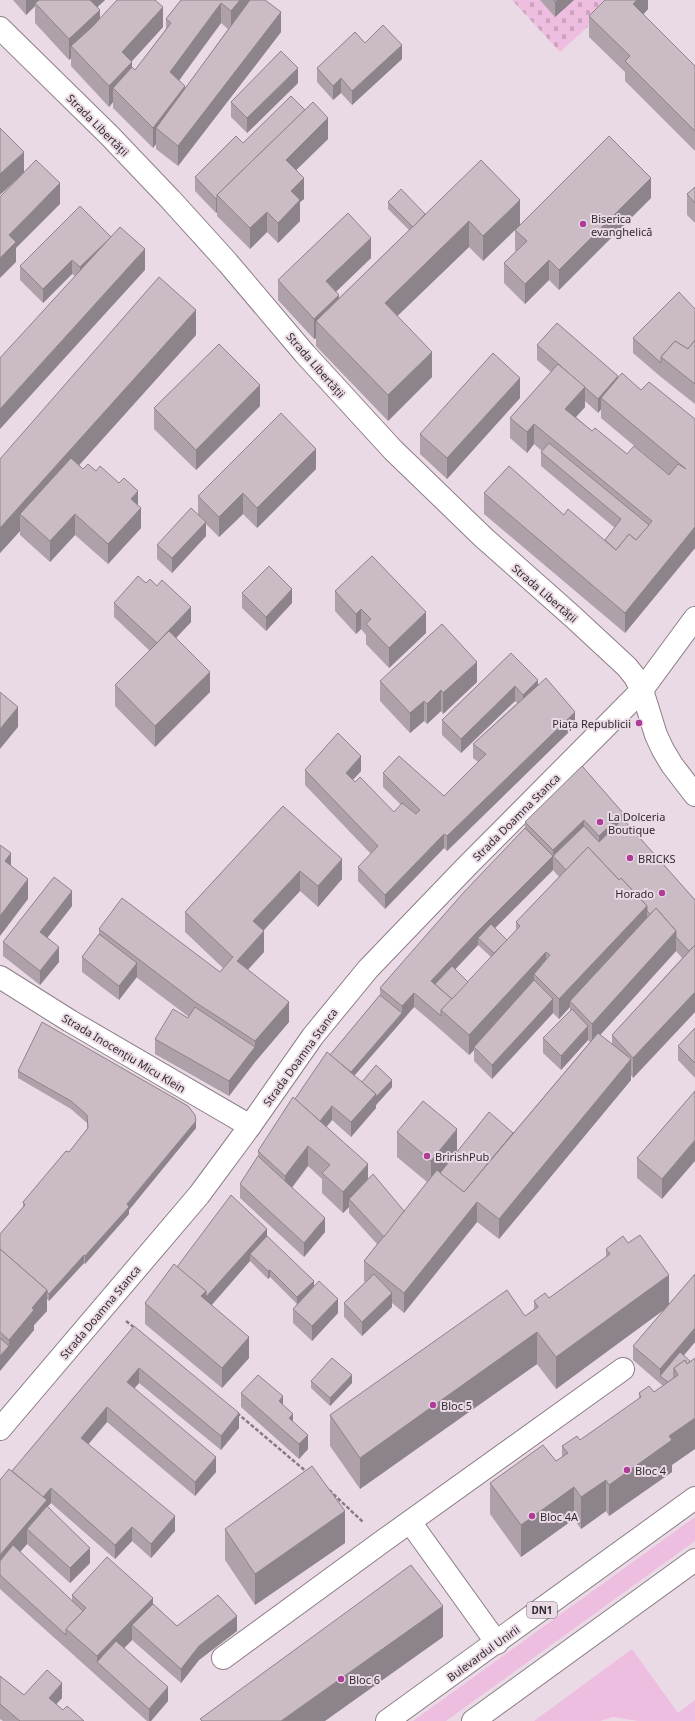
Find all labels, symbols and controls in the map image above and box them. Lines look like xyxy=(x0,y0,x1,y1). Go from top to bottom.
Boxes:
street label: Strada Libertății xyxy=(64,91,132,159)
place label: Biserica evanghelică xyxy=(591,211,652,239)
marker: Biserica evanghelică xyxy=(578,219,588,229)
street label: Strada Libertății xyxy=(283,329,349,401)
street label: Strada Libertății xyxy=(509,560,581,626)
place label: Piața Republicii xyxy=(552,716,631,731)
marker: Piața Republicii xyxy=(634,718,644,728)
street label: Strada Doamna Stanca xyxy=(469,770,563,864)
place label: La Dolceria Boutique xyxy=(608,809,665,837)
marker: La Dolceria Boutique xyxy=(595,817,605,827)
place label: BRICKS xyxy=(638,851,676,866)
marker: BRICKS xyxy=(625,853,635,863)
place label: Horado xyxy=(615,886,654,901)
marker: Horado xyxy=(657,888,667,898)
street label: Strada Doamna Stanca xyxy=(259,1005,341,1109)
street label: Strada Inocențiu Micu Klein xyxy=(59,1010,189,1096)
place label: BririshPub xyxy=(435,1149,489,1164)
marker: BririshPub xyxy=(422,1151,432,1161)
street label: Strada Doamna Stanca xyxy=(56,1262,144,1362)
place label: Bloc 5 xyxy=(441,1398,472,1413)
marker: Bloc 5 xyxy=(428,1400,438,1410)
place label: Bloc 4 xyxy=(635,1463,667,1478)
marker: Bloc 4 xyxy=(622,1465,632,1475)
place label: Bloc 4A xyxy=(540,1509,579,1524)
marker: Bloc 4A xyxy=(527,1511,537,1521)
road number: DN1 xyxy=(527,1602,557,1618)
street label: Bulevardul Unirii xyxy=(444,1622,522,1684)
place label: Bloc 6 xyxy=(349,1672,380,1687)
marker: Bloc 6 xyxy=(336,1674,346,1684)

